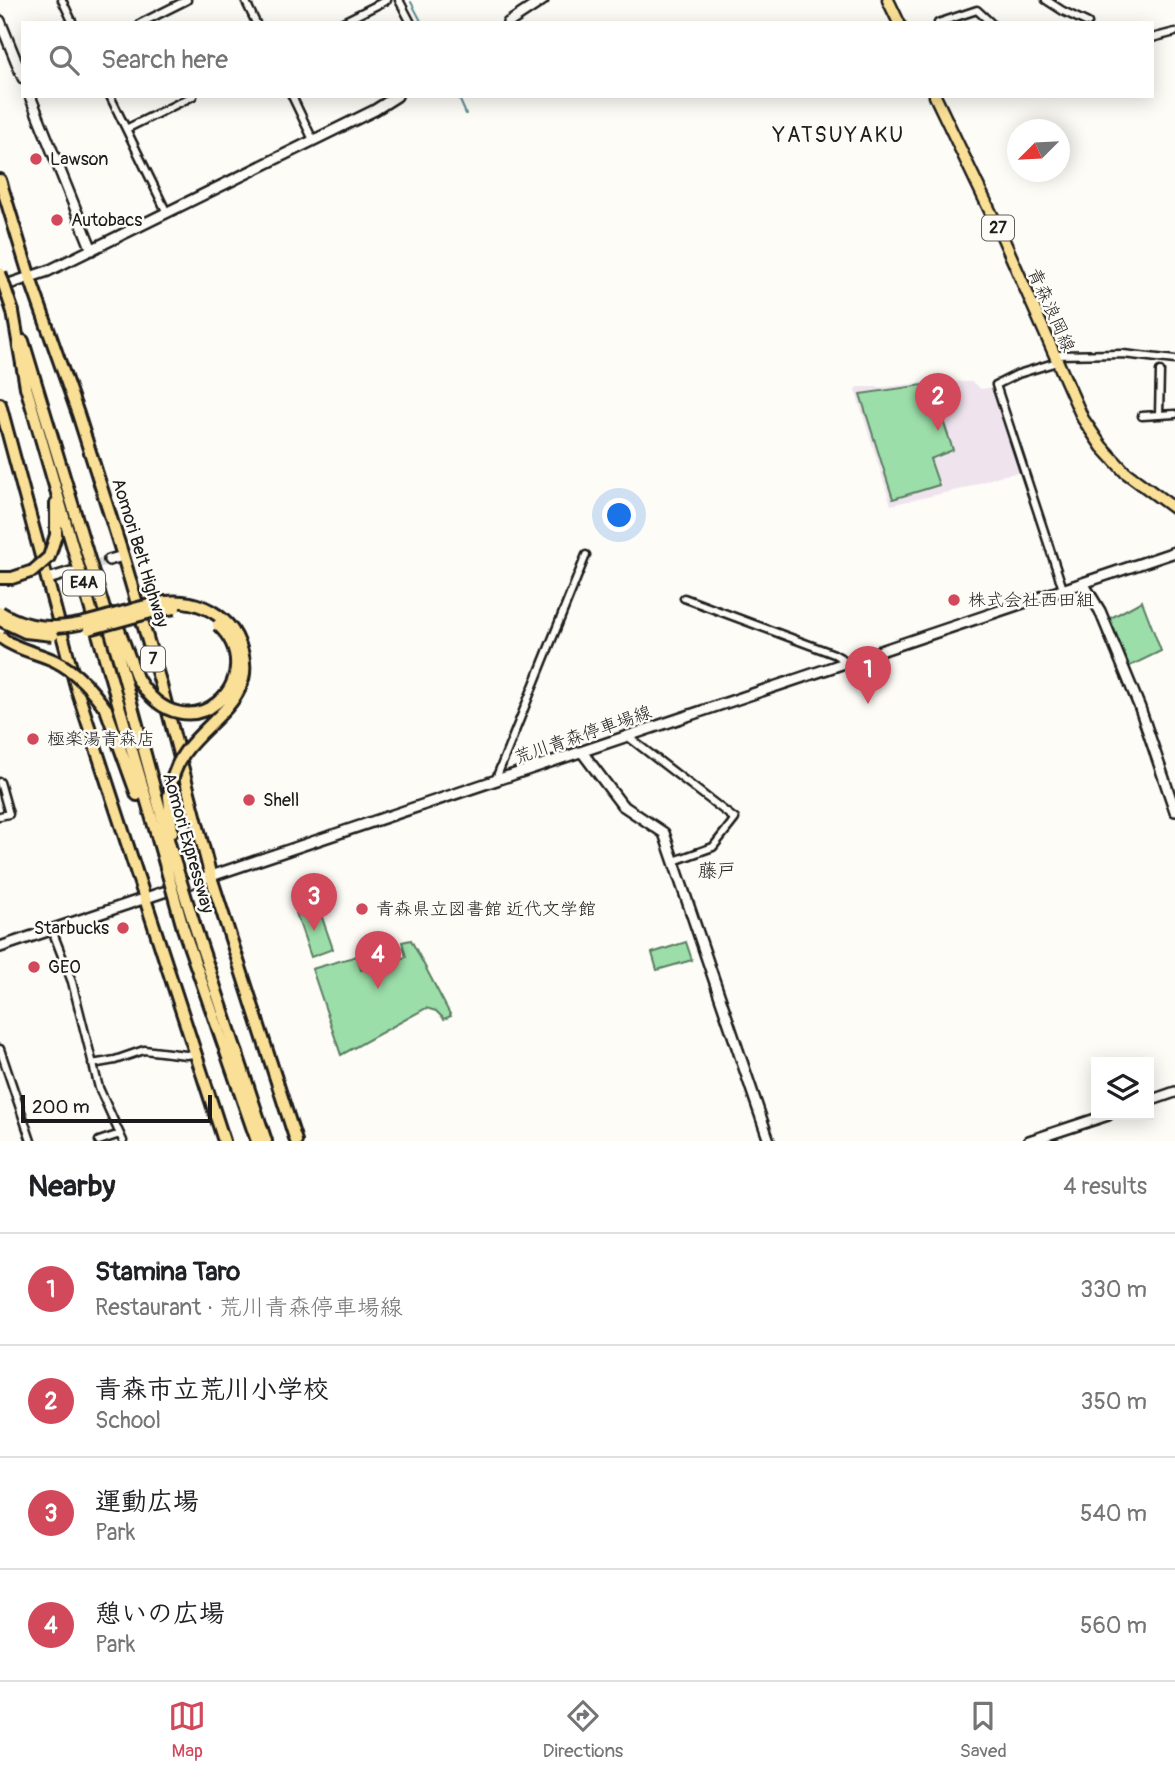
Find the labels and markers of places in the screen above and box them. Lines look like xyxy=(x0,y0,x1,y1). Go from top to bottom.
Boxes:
place label: Lawson xyxy=(50,148,108,171)
marker: Lawson xyxy=(28,151,44,167)
place label: Autobacs xyxy=(71,209,142,232)
marker: Autobacs xyxy=(49,212,65,228)
pin: 2 xyxy=(915,373,961,431)
place label: 株式会社西田組 xyxy=(968,589,1094,612)
marker: 株式会社西田組 xyxy=(946,592,962,608)
pin: 1 xyxy=(845,646,891,704)
place label: 極楽湯青森店 xyxy=(47,728,155,751)
marker: 極楽湯青森店 xyxy=(25,731,41,747)
place label: Shell xyxy=(263,789,299,812)
marker: Shell xyxy=(241,792,257,808)
pin: 3 xyxy=(291,873,337,931)
place label: 青森県立図書館 近代文学館 xyxy=(376,898,596,921)
marker: 青森県立図書館 近代文学館 xyxy=(354,901,370,917)
place label: Starbucks xyxy=(34,917,109,940)
marker: Starbucks xyxy=(115,920,131,936)
pin: 4 xyxy=(355,931,401,989)
place label: GEO xyxy=(48,956,81,979)
marker: GEO xyxy=(26,959,42,975)

